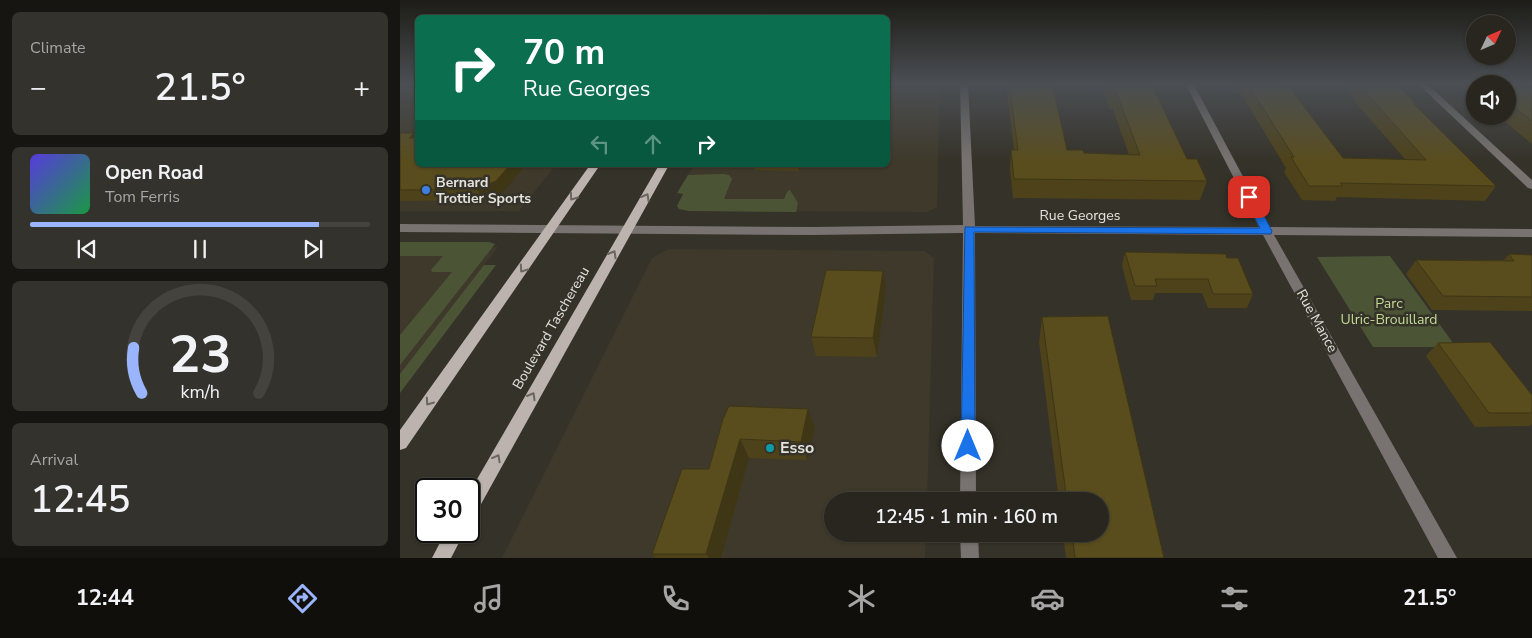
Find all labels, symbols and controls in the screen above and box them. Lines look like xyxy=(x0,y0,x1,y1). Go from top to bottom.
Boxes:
north arrow xyxy=(1466,15,1516,65)
map controls xyxy=(1466,15,1516,125)
text: 70 m xyxy=(523,29,605,76)
icon: right xyxy=(440,35,505,100)
text: Climate xyxy=(30,37,85,59)
text: 21.5° xyxy=(154,62,246,113)
text: − xyxy=(30,69,47,107)
text: + xyxy=(353,69,370,107)
text: Rue Georges xyxy=(523,74,650,104)
button: sound xyxy=(1466,75,1516,125)
icon: left xyxy=(586,130,614,158)
icon: ahead xyxy=(639,130,667,158)
icon: right xyxy=(692,130,720,158)
text: Open Road xyxy=(105,160,203,186)
place label: Bernard Trottier Sports xyxy=(436,173,531,208)
pin xyxy=(1228,176,1270,218)
icon: arrive xyxy=(1235,183,1263,211)
marker: Bernard Trottier Sports xyxy=(420,184,432,196)
text: Tom Ferris xyxy=(105,186,180,208)
one-way arrow xyxy=(570,191,579,201)
one-way arrow xyxy=(639,193,649,202)
street label: Rue Georges xyxy=(1040,206,1121,225)
icon: previous xyxy=(73,235,101,263)
icon: pause xyxy=(186,235,214,263)
icon: next xyxy=(299,235,327,263)
one-way arrow xyxy=(606,251,616,260)
street label: Boulevard Taschereau xyxy=(508,263,594,393)
one-way arrow xyxy=(520,263,529,272)
street label: Rue Mance xyxy=(1292,286,1342,356)
park label: Parc Ulric-Brouillard xyxy=(1341,294,1437,329)
text: 23 xyxy=(169,319,231,390)
text: km/h xyxy=(180,380,220,404)
one-way arrow xyxy=(526,392,536,401)
one-way arrow xyxy=(426,396,435,405)
position arrow xyxy=(941,419,993,471)
place label: Esso xyxy=(780,437,814,459)
marker: Esso xyxy=(764,442,776,454)
text: Arrival xyxy=(30,449,78,471)
one-way arrow xyxy=(491,454,501,463)
text: 12:45 xyxy=(30,474,130,525)
speed limit sign: 30 xyxy=(415,478,480,543)
text: 12:45 · 1 min · 160 m xyxy=(875,504,1058,530)
icon: directions xyxy=(285,581,320,616)
icon: music xyxy=(471,581,506,616)
icon: phone xyxy=(658,581,693,616)
icon: climate xyxy=(844,581,879,616)
icon: car xyxy=(1030,581,1065,616)
icon: filters xyxy=(1217,581,1252,616)
text: 12:44 xyxy=(76,583,134,613)
text: 21.5° xyxy=(1403,583,1456,613)

